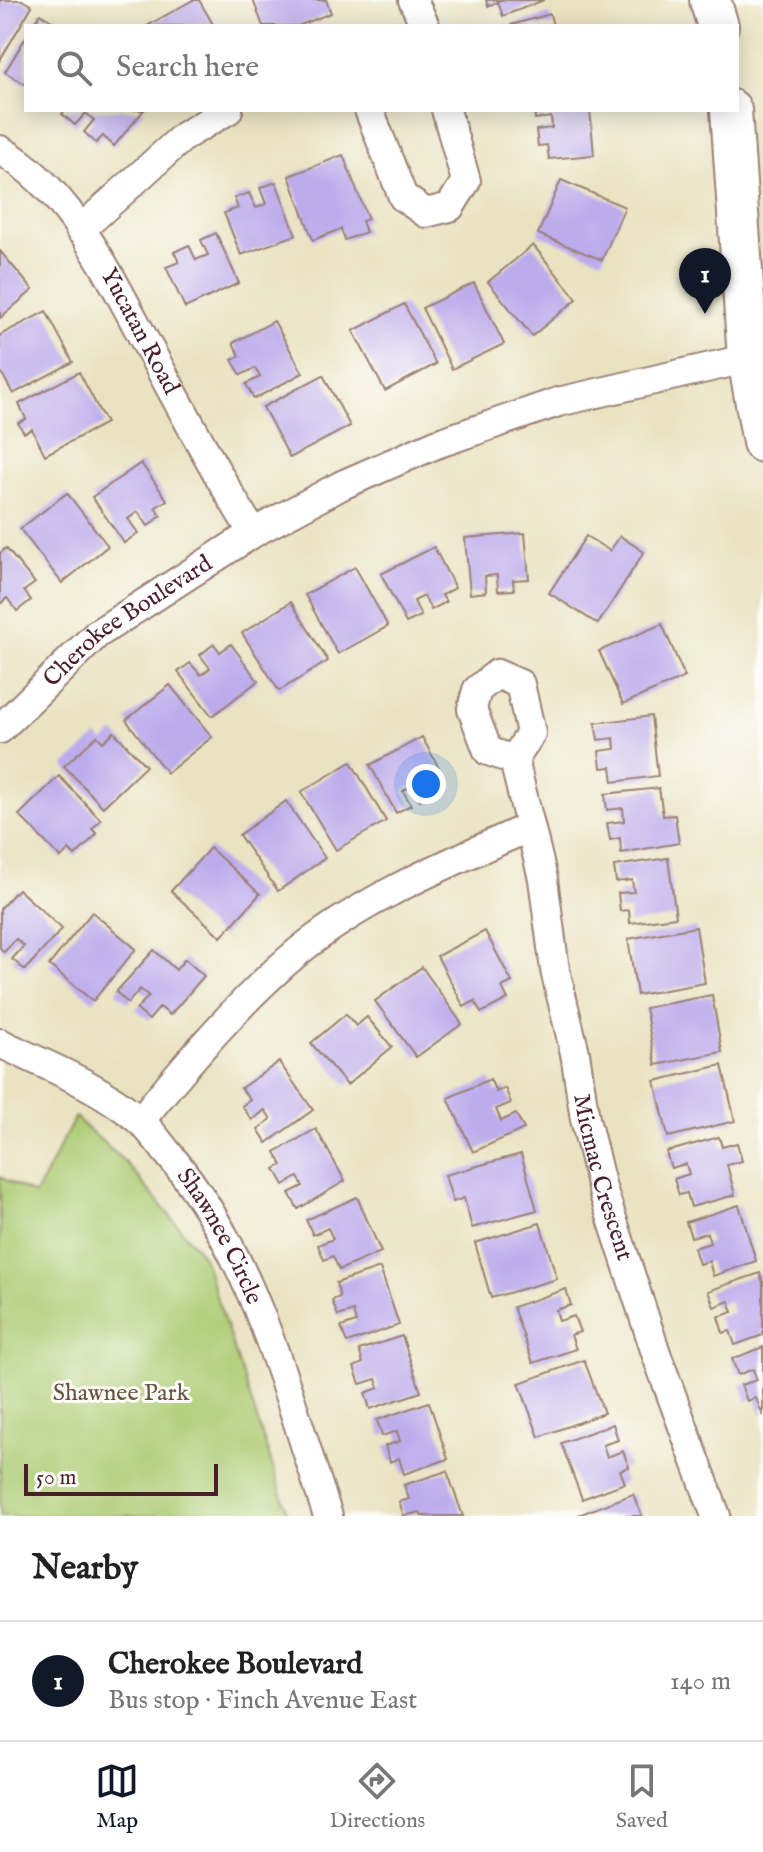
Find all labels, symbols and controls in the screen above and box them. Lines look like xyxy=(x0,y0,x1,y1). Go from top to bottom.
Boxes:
search box xyxy=(24,24,739,112)
icon: search xyxy=(52,46,96,90)
text: Search here xyxy=(116,49,259,87)
pin: 1 xyxy=(679,248,731,314)
street label: Yucatan Road xyxy=(93,262,187,400)
street label: Cherokee Boulevard xyxy=(36,548,218,694)
your location xyxy=(406,764,446,804)
street label: Micmac Crescent xyxy=(566,1092,640,1264)
street label: Shawnee Circle xyxy=(170,1162,270,1309)
park label: Shawnee Park xyxy=(53,1378,189,1409)
scale bar xyxy=(24,1460,218,1496)
text: 50 m xyxy=(36,1464,77,1492)
text: Nearby xyxy=(32,1547,138,1590)
text: Cherokee Boulevard xyxy=(108,1646,363,1684)
text: 1 xyxy=(53,1665,63,1698)
text: 140 m xyxy=(670,1665,731,1698)
text: Bus stop · Finch Avenue East xyxy=(108,1684,417,1717)
tab: Map xyxy=(95,1759,139,1835)
tab: Directions xyxy=(330,1759,425,1835)
tab: Saved xyxy=(616,1759,668,1835)

